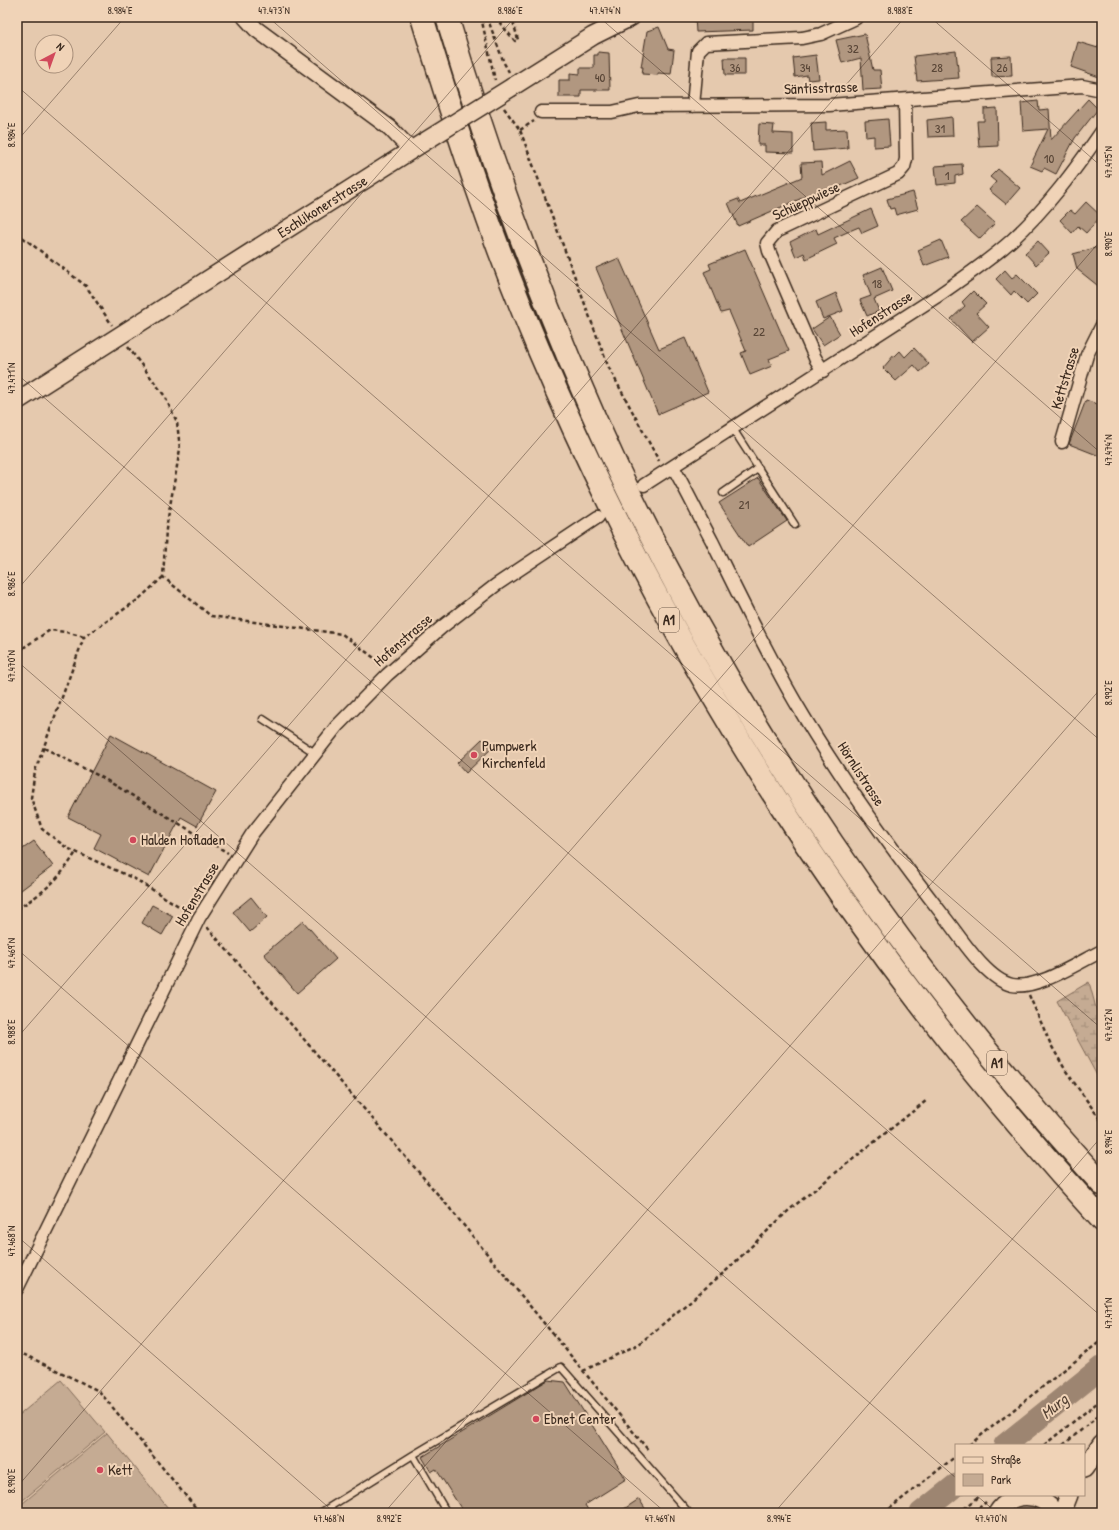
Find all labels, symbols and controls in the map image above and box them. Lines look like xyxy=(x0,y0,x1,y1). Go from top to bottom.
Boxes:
text: 8.984°E xyxy=(108,4,133,17)
text: 47.473°N xyxy=(258,4,290,17)
text: 8.986°E xyxy=(497,4,523,17)
text: 47.474°N xyxy=(590,4,620,17)
text: 8.988°E xyxy=(887,4,913,17)
north arrow xyxy=(34,34,74,74)
text: N xyxy=(54,39,67,54)
house number: 32 xyxy=(847,39,859,57)
house number: 36 xyxy=(729,58,741,76)
house number: 34 xyxy=(800,58,810,76)
house number: 28 xyxy=(931,58,943,76)
house number: 26 xyxy=(996,58,1008,76)
house number: 40 xyxy=(595,68,606,86)
street label: Säntisstrasse xyxy=(784,76,858,99)
house number: 31 xyxy=(935,119,946,137)
text: 8.984°E xyxy=(5,122,18,147)
text: 47.475°N xyxy=(1102,146,1115,178)
house number: 10 xyxy=(1044,149,1054,167)
house number: 1 xyxy=(945,166,950,184)
street label: Eschlikonerstrasse xyxy=(273,170,371,243)
street label: Schüeppwiese xyxy=(769,176,843,225)
text: 8.990°E xyxy=(1102,231,1115,257)
house number: 18 xyxy=(872,274,883,292)
street label: Hofenstrasse xyxy=(845,285,916,342)
house number: 22 xyxy=(753,322,765,340)
street label: Kettstrasse xyxy=(1045,344,1084,412)
text: 47.471°N xyxy=(5,363,18,393)
text: 47.474°N xyxy=(1102,435,1115,465)
house number: 21 xyxy=(739,495,750,513)
text: 8.986°E xyxy=(5,571,18,597)
street label: Hofenstrasse xyxy=(369,608,436,671)
road number: A1 xyxy=(659,608,679,632)
text: 47.470°N xyxy=(5,650,18,682)
text: 8.992°E xyxy=(1102,680,1115,706)
place label: Pumpwerk Kirchenfeld xyxy=(482,735,545,773)
street label: Hörnlistrasse xyxy=(833,737,890,810)
marker: Pumpwerk Kirchenfeld xyxy=(469,750,479,760)
place label: Halden Hofladen xyxy=(141,829,225,850)
marker: Halden Hofladen xyxy=(128,835,138,845)
street label: Hofenstrasse xyxy=(169,858,224,930)
text: 47.469°N xyxy=(5,938,18,968)
text: 47.472°N xyxy=(1102,1009,1115,1041)
text: 8.988°E xyxy=(5,1019,18,1045)
road number: A1 xyxy=(987,1051,1007,1075)
text: 8.994°E xyxy=(1102,1129,1115,1154)
text: 47.468°N xyxy=(5,1226,18,1256)
text: 47.471°N xyxy=(1102,1298,1115,1328)
water label: Murg xyxy=(1036,1388,1073,1424)
place label: Ebnet Center xyxy=(544,1408,616,1429)
marker: Ebnet Center xyxy=(531,1414,541,1424)
legend xyxy=(955,1444,1085,1496)
text: Straße xyxy=(991,1451,1021,1468)
place label: Kett xyxy=(108,1459,133,1480)
marker: Kett xyxy=(95,1465,105,1475)
text: 8.990°E xyxy=(5,1468,18,1494)
text: Park xyxy=(991,1471,1011,1488)
text: 47.468°N xyxy=(314,1512,344,1525)
text: 8.992°E xyxy=(376,1512,402,1525)
text: 47.469°N xyxy=(645,1512,675,1525)
text: 8.994°E xyxy=(767,1512,792,1525)
text: 47.470°N xyxy=(975,1512,1007,1525)

